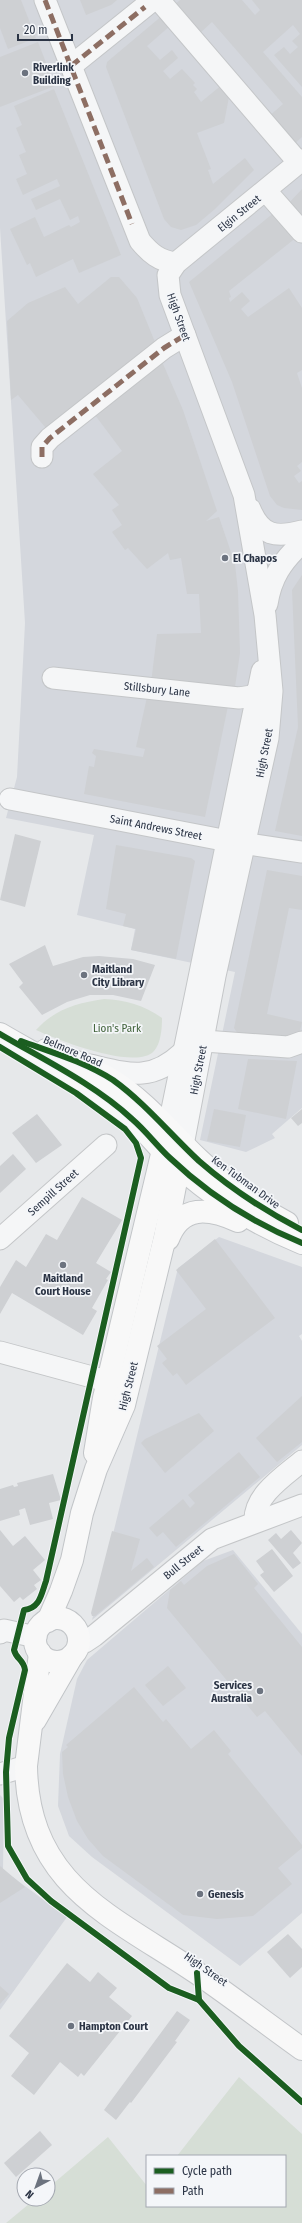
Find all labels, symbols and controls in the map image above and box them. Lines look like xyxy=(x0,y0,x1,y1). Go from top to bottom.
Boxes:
scale bar xyxy=(18,16,72,42)
text: 20 m xyxy=(24,23,48,37)
place label: Riverlink Building xyxy=(33,61,74,87)
marker: Riverlink Building xyxy=(20,68,30,78)
street label: Elgin Street xyxy=(215,192,264,235)
street label: High Street xyxy=(164,291,193,343)
place label: El Chapos xyxy=(233,552,277,565)
marker: El Chapos xyxy=(220,553,230,563)
street label: Stillsbury Lane xyxy=(123,680,191,699)
street label: High Street xyxy=(253,727,276,779)
street label: Saint Andrews Street xyxy=(109,812,203,843)
place label: Maitland City Library xyxy=(92,963,145,989)
marker: Maitland City Library xyxy=(79,970,89,980)
park label: Lion's Park xyxy=(93,1022,142,1035)
street label: Belmore Road xyxy=(41,1033,104,1070)
street label: High Street xyxy=(187,1044,210,1096)
street label: Ken Tubman Drive xyxy=(209,1153,282,1212)
street label: Sempill Street xyxy=(25,1166,82,1218)
marker: Maitland Court House xyxy=(58,1260,68,1270)
place label: Maitland Court House xyxy=(35,1272,91,1298)
street label: High Street xyxy=(116,1360,141,1412)
street label: Bull Street xyxy=(161,1542,206,1582)
place label: Services Australia xyxy=(210,1679,253,1705)
marker: Services Australia xyxy=(255,1686,265,1696)
place label: Genesis xyxy=(208,1888,244,1901)
marker: Genesis xyxy=(195,1889,205,1899)
street label: High Street xyxy=(181,1950,230,1989)
place label: Hampton Court xyxy=(79,2020,148,2033)
marker: Hampton Court xyxy=(66,2021,76,2031)
legend xyxy=(146,2155,286,2207)
text: Cycle path xyxy=(182,2164,232,2178)
north arrow xyxy=(16,2167,56,2207)
text: Path xyxy=(182,2184,204,2198)
text: N xyxy=(23,2187,37,2201)

